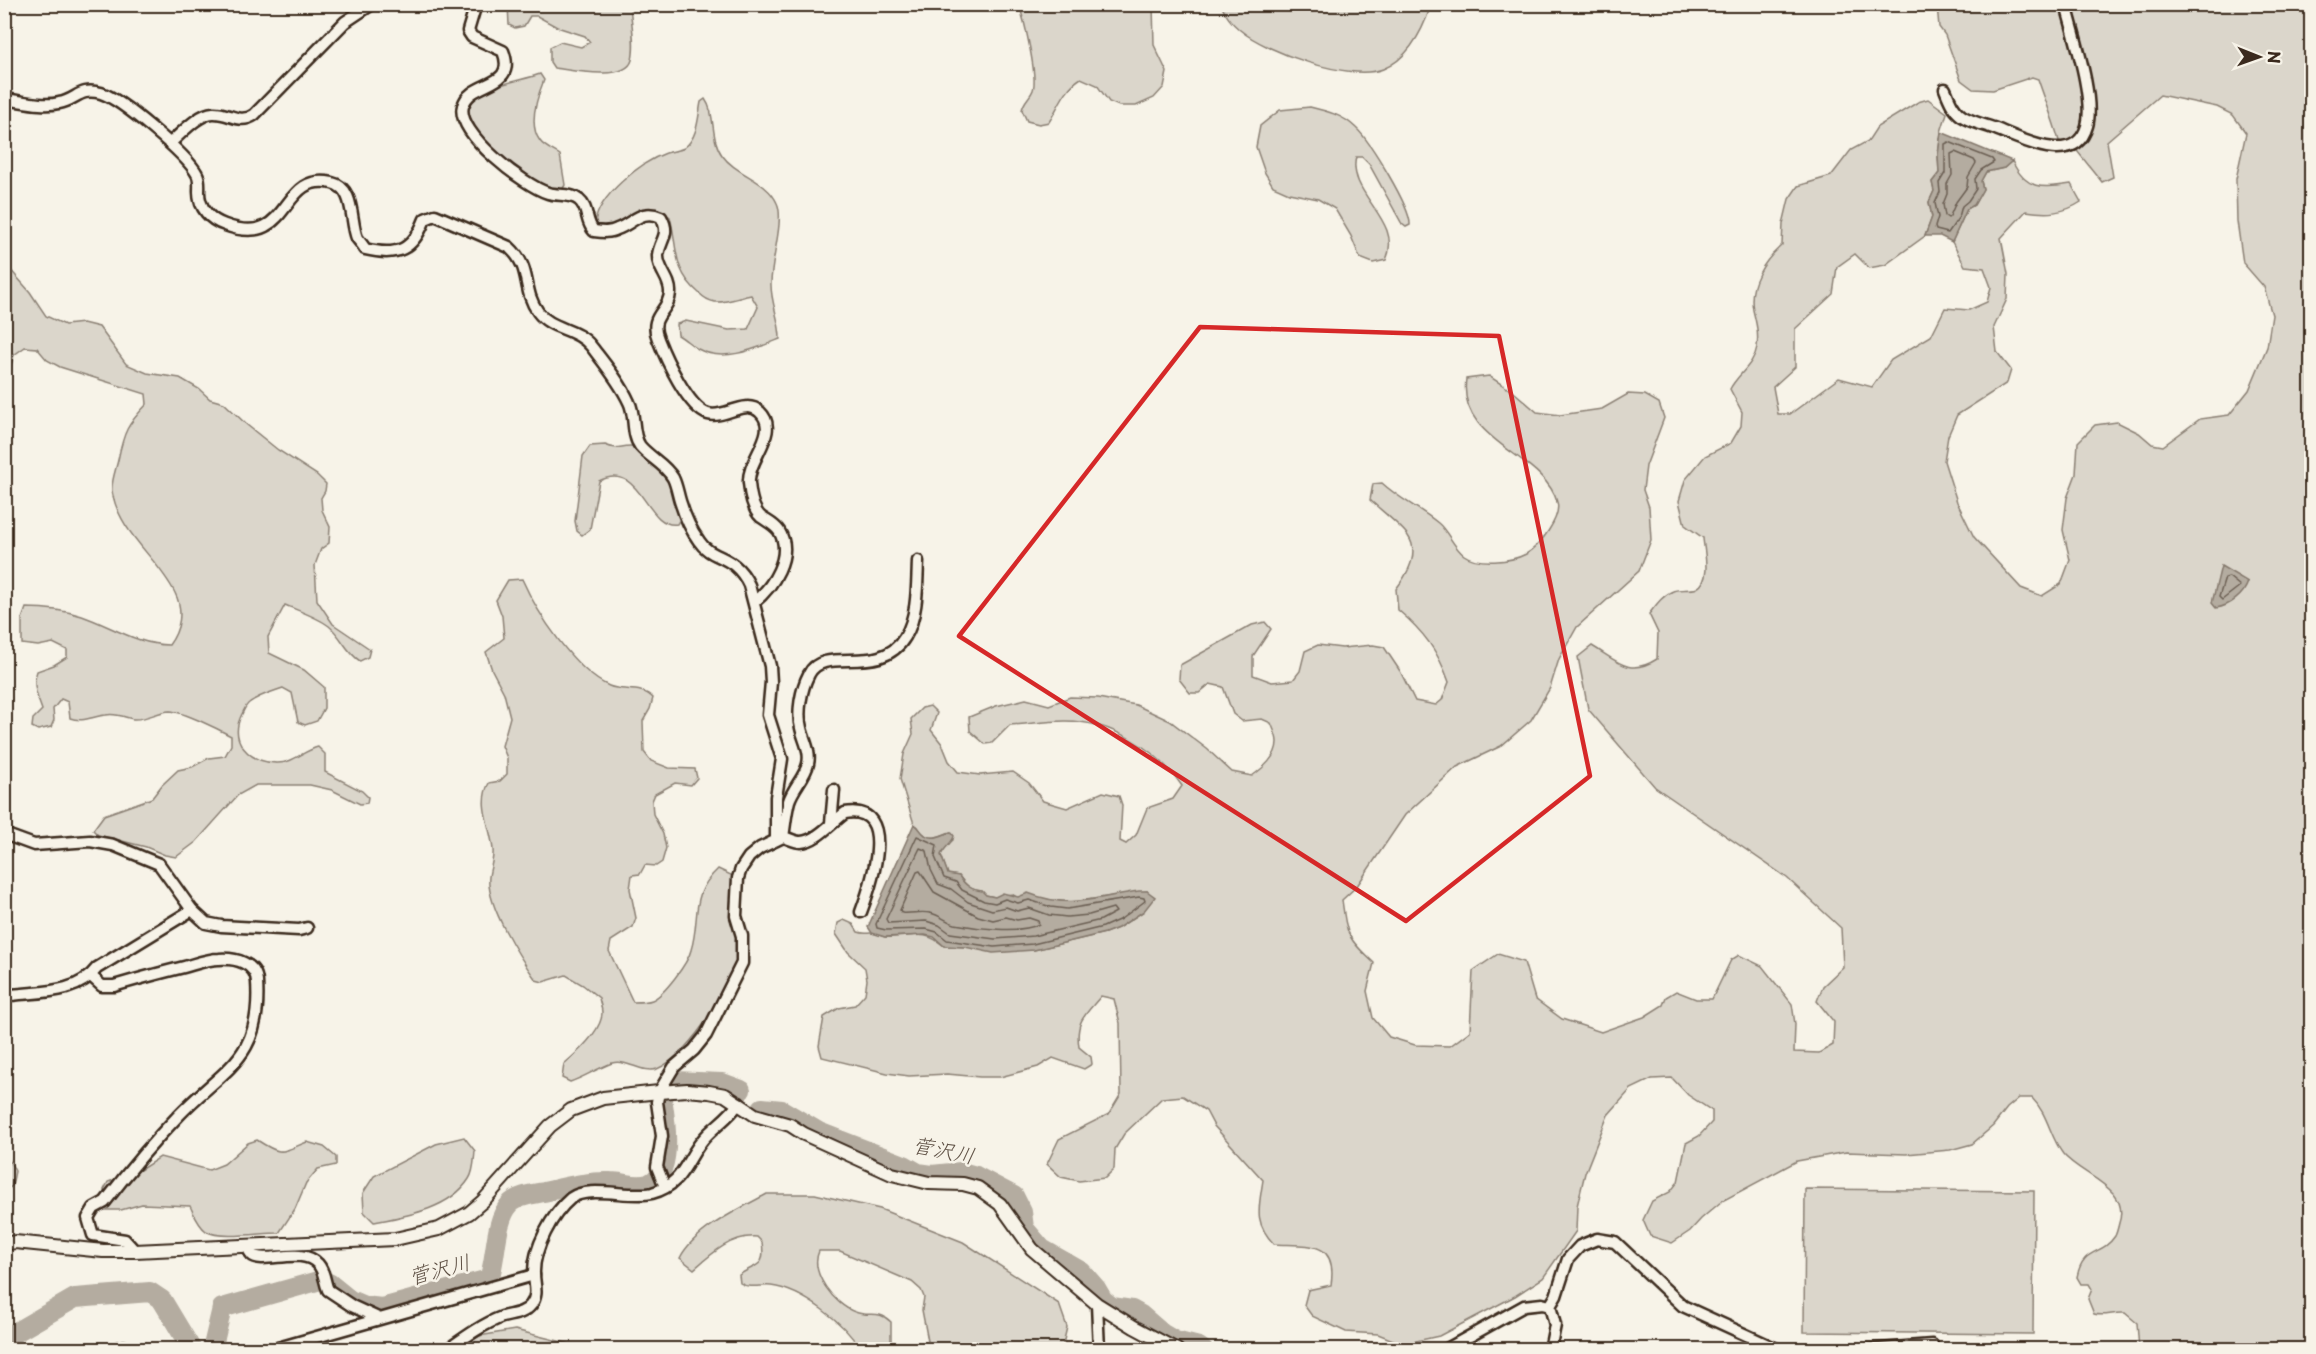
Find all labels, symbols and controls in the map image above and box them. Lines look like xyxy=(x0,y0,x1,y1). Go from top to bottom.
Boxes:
north arrow xyxy=(2229,27,2289,87)
text: N xyxy=(2263,51,2287,64)
water label: 菅沢川 xyxy=(910,1127,978,1171)
water label: 菅沢川 xyxy=(404,1244,474,1292)

